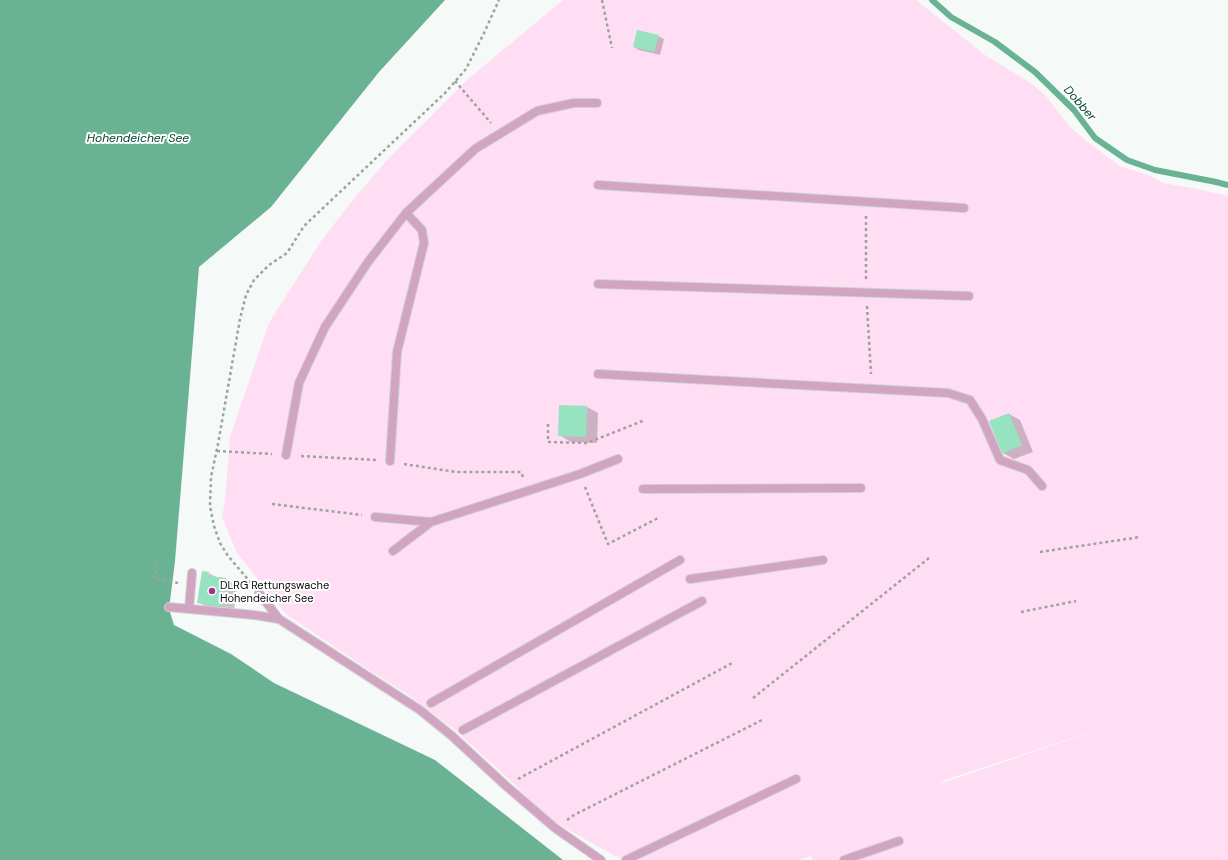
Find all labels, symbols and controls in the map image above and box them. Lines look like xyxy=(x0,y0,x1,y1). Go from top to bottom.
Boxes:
water label: Dobber xyxy=(1060,82,1100,124)
water label: Hohendeicher See xyxy=(87,130,189,146)
place label: DLRG Rettungswache Hohendeicher See xyxy=(220,578,329,605)
marker: DLRG Rettungswache Hohendeicher See xyxy=(207,586,217,596)

